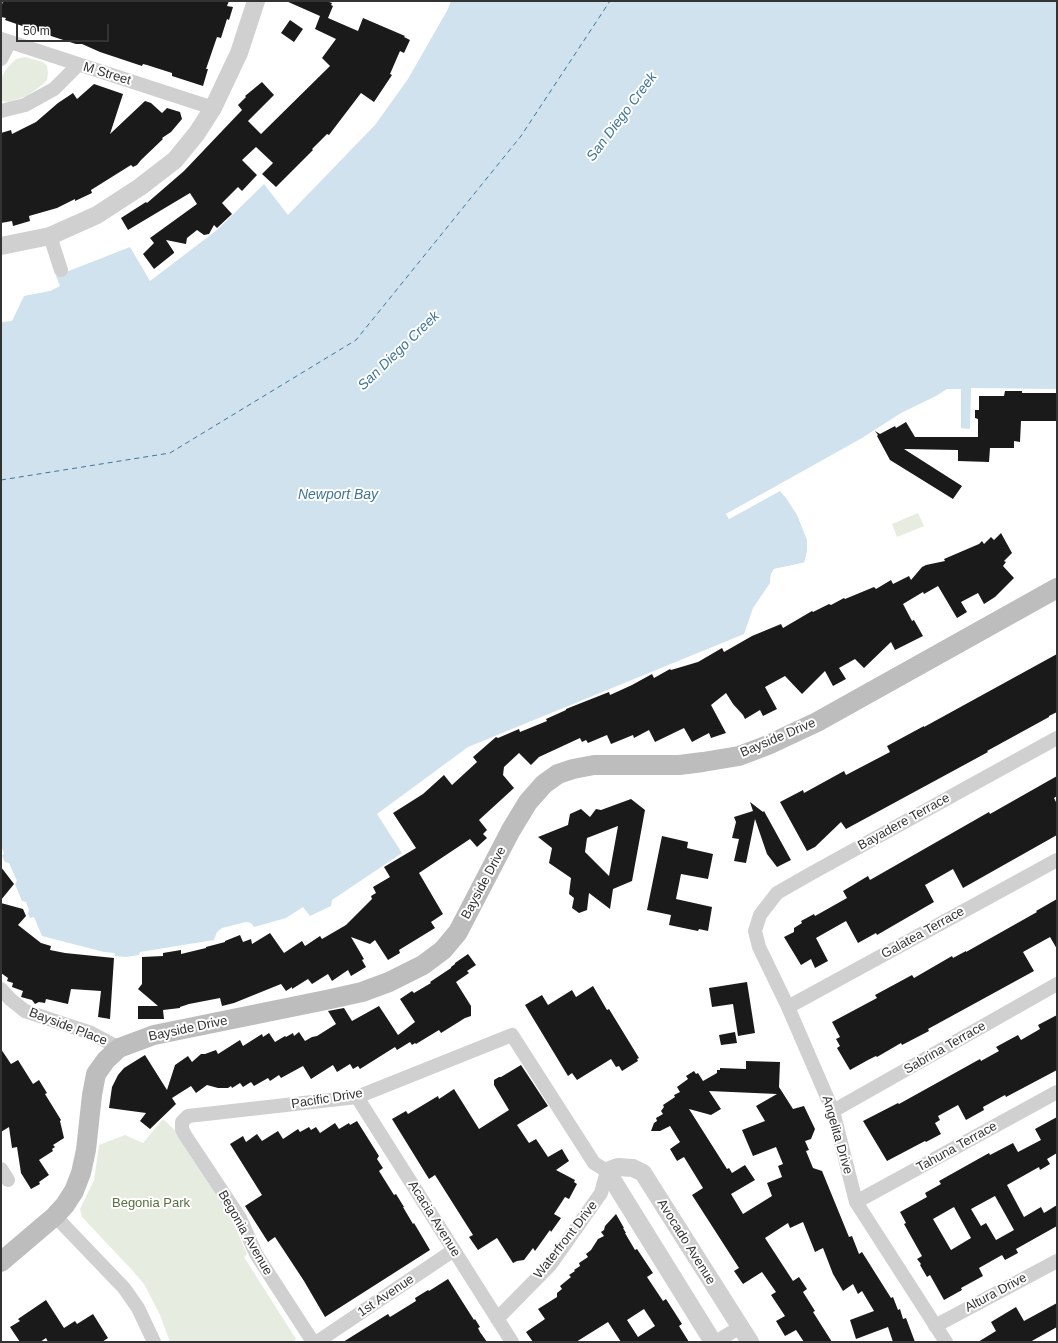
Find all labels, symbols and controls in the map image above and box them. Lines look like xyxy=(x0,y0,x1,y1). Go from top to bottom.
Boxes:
scale bar xyxy=(18,16,111,42)
text: 50 m xyxy=(23,24,50,38)
street label: M Street xyxy=(81,59,133,89)
water label: San Diego Creek xyxy=(583,69,661,165)
water label: San Diego Creek xyxy=(355,308,443,394)
water label: Newport Bay xyxy=(298,487,378,503)
street label: Bayside Drive xyxy=(738,715,818,761)
street label: Bayadere Terrace xyxy=(855,790,953,854)
street label: Bayside Drive xyxy=(458,844,510,922)
street label: Galatea Terrace xyxy=(879,904,967,962)
street label: Bayside Place xyxy=(27,1005,109,1049)
street label: Bayside Drive xyxy=(147,1013,229,1045)
street label: Sabrina Terrace xyxy=(901,1018,989,1078)
street label: Pacific Drive xyxy=(290,1086,364,1112)
street label: Angelita Drive xyxy=(818,1094,856,1176)
street label: Tahuna Terrace xyxy=(914,1118,1000,1176)
street label: Acacia Avenue xyxy=(404,1178,464,1260)
street label: Begonia Avenue xyxy=(214,1188,276,1278)
park label: Begonia Park xyxy=(112,1195,190,1211)
street label: Avocado Avenue xyxy=(653,1196,719,1288)
street label: Waterfront Drive xyxy=(531,1198,601,1282)
street label: Altura Drive xyxy=(962,1270,1030,1316)
street label: 1st Avenue xyxy=(355,1271,417,1321)

